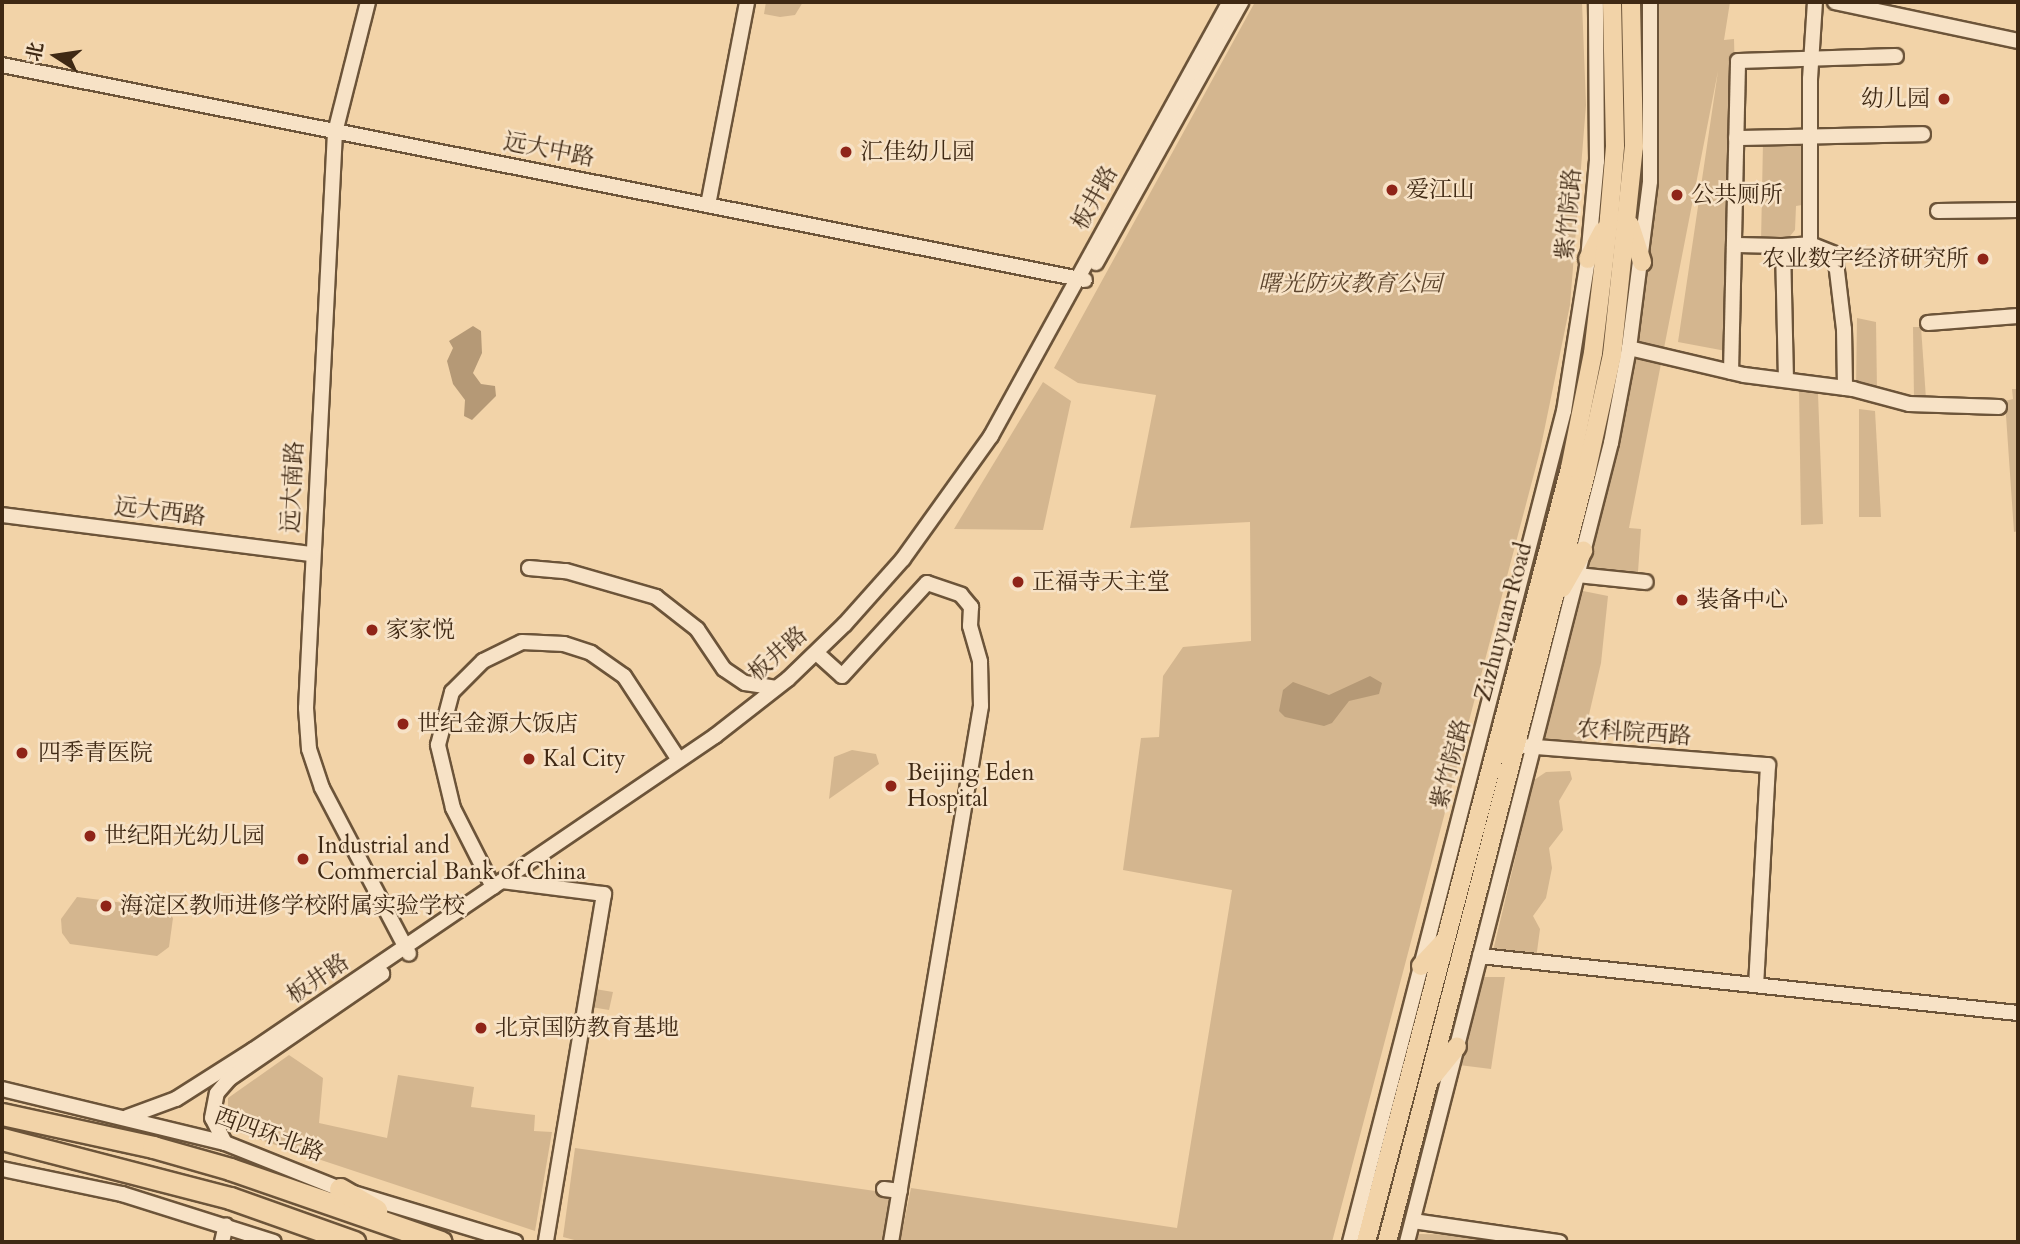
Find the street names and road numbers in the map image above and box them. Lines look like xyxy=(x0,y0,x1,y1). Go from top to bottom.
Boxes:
street label: 远大中路 xyxy=(501,128,597,172)
street label: 板井路 xyxy=(1066,161,1124,235)
street label: 紫竹院路 xyxy=(1551,167,1587,261)
street label: 远大南路 xyxy=(277,440,309,534)
street label: 远大西路 xyxy=(113,493,207,531)
street label: Zizhuyuan Road xyxy=(1470,540,1538,704)
street label: 板井路 xyxy=(743,621,813,687)
street label: 农科院西路 xyxy=(1576,715,1692,751)
street label: 紫竹院路 xyxy=(1426,716,1476,812)
street label: 板井路 xyxy=(282,948,354,1010)
street label: 西四环北路 xyxy=(210,1102,328,1168)

